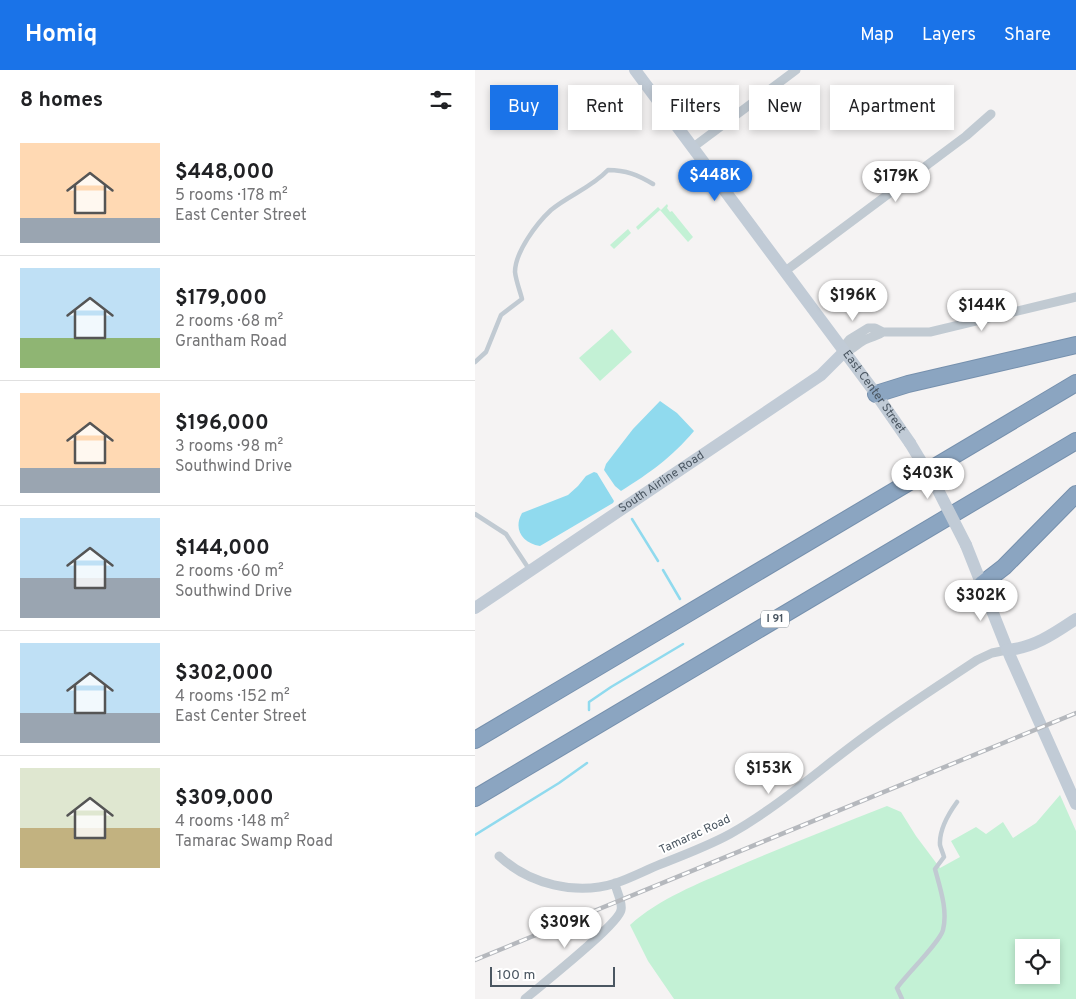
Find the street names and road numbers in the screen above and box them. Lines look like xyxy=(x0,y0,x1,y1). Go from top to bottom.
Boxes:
street label: East Center Street xyxy=(838,347,909,437)
street label: South Airline Road xyxy=(616,448,708,517)
road number: I 91 xyxy=(761,610,789,628)
street label: Tamarac Road xyxy=(657,811,733,859)

